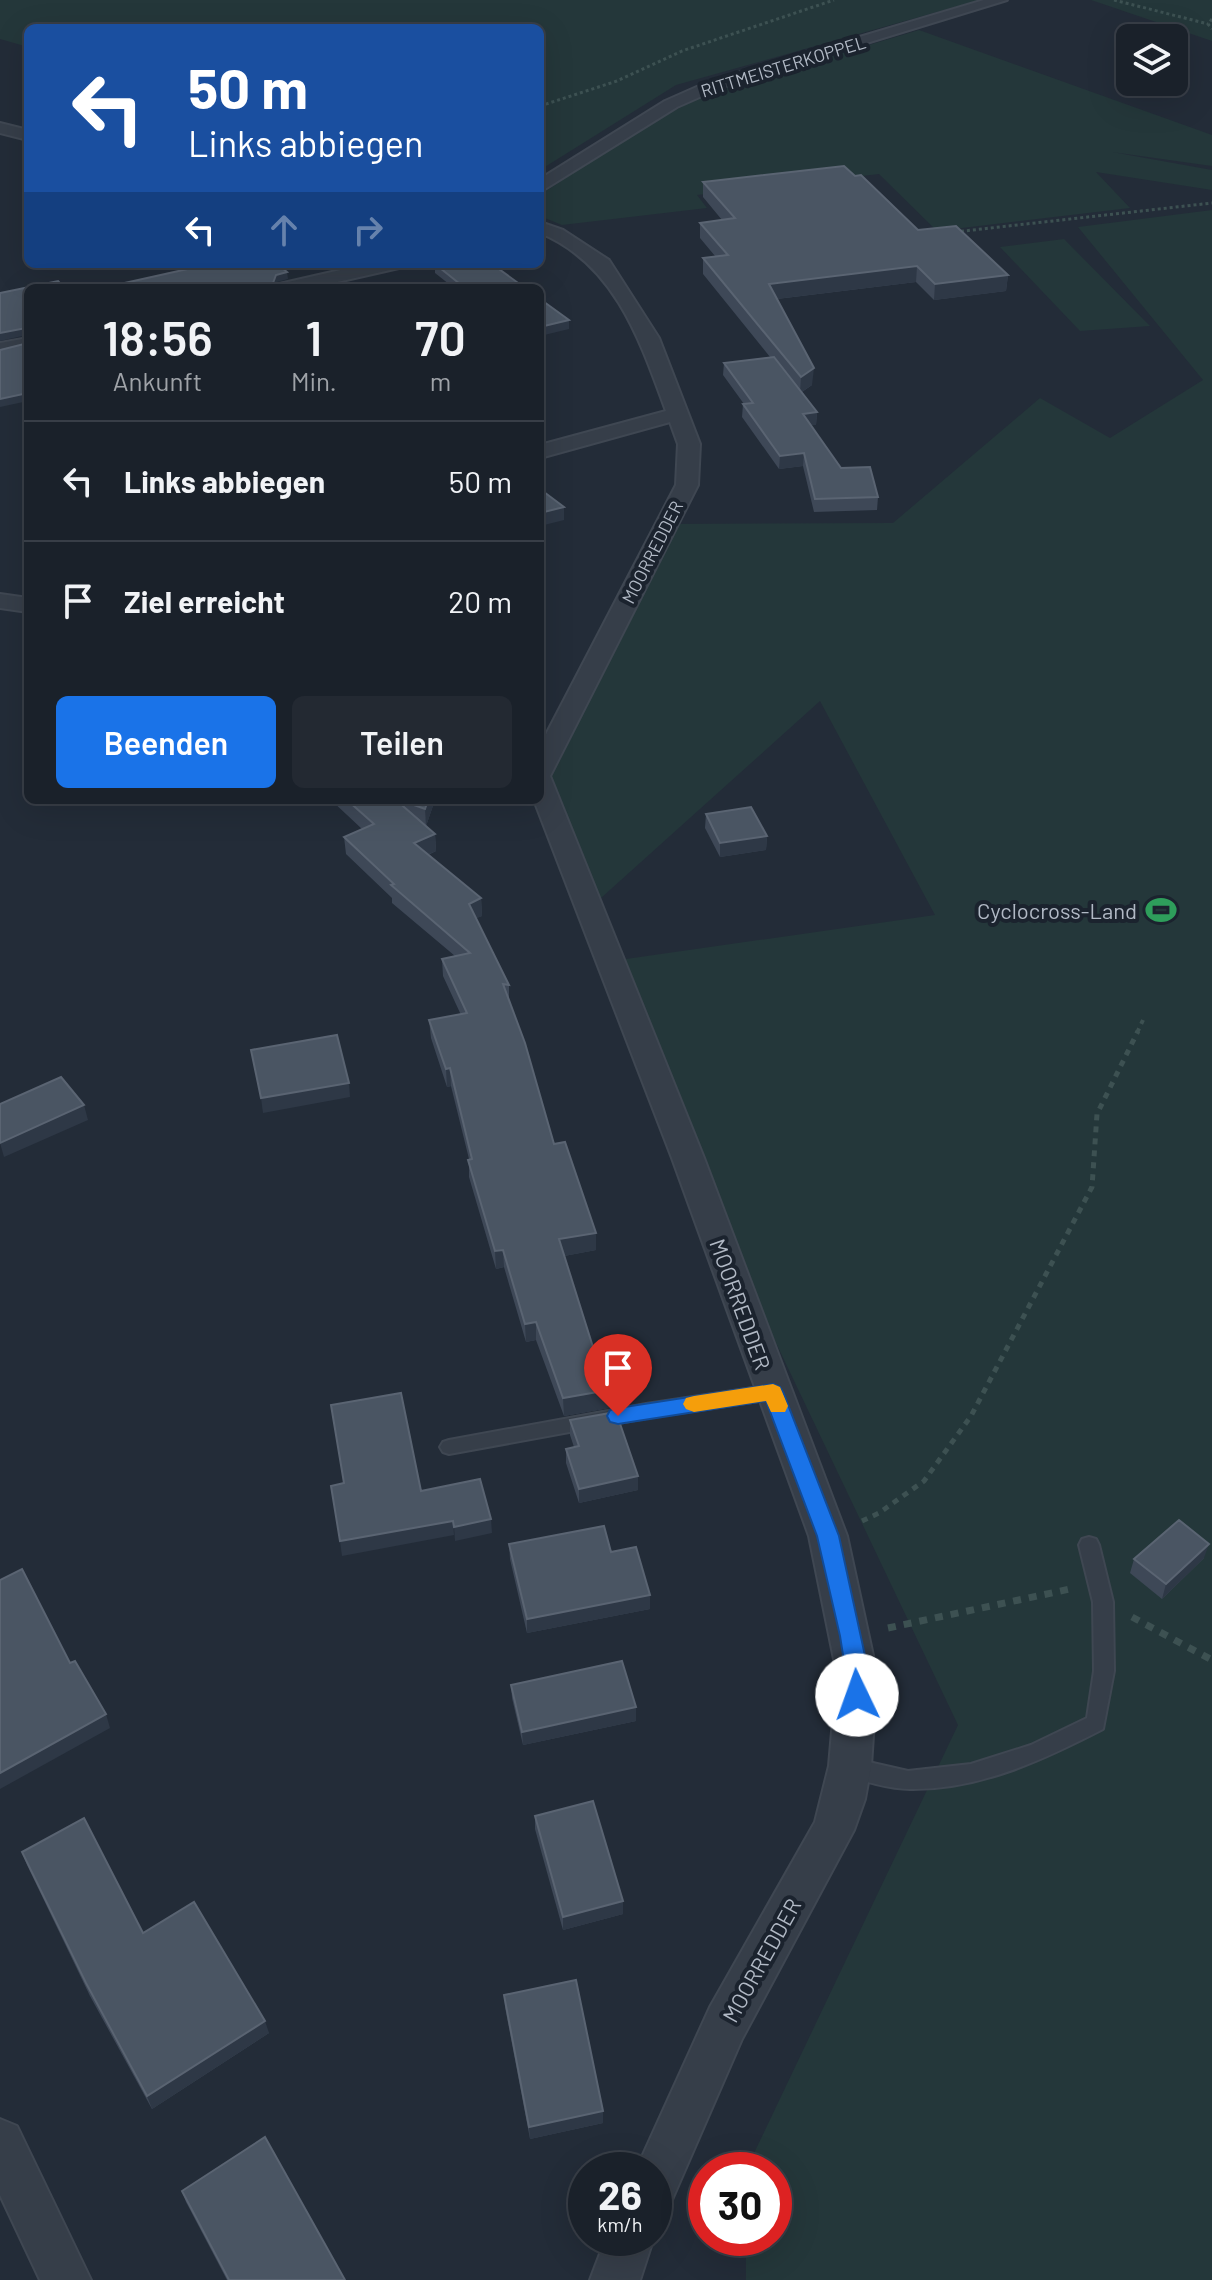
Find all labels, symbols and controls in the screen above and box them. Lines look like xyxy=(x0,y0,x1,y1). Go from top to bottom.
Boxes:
map controls xyxy=(1116,24,1188,96)
button: layers xyxy=(1116,24,1188,96)
street label: RITTMEISTERKOPPEL xyxy=(698,30,868,102)
text: 50 m xyxy=(188,53,308,120)
icon: left xyxy=(56,56,160,160)
text: Links abbiegen xyxy=(188,121,423,164)
icon: left xyxy=(178,208,222,252)
icon: ahead xyxy=(262,208,306,252)
icon: right xyxy=(346,208,390,252)
text: 18:56 xyxy=(102,308,213,366)
text: 1 xyxy=(305,308,322,366)
text: 70 xyxy=(415,308,466,366)
text: Ankunft xyxy=(113,365,202,396)
text: Min. xyxy=(291,365,337,396)
text: m xyxy=(430,365,451,396)
icon: left xyxy=(56,459,100,503)
text: Links abbiegen xyxy=(124,463,325,499)
text: 50 m xyxy=(449,463,512,499)
street label: MOORREDDER xyxy=(617,497,687,607)
icon: arrive xyxy=(56,579,100,623)
text: Ziel erreicht xyxy=(124,583,285,619)
text: 20 m xyxy=(448,583,512,619)
button: Beenden xyxy=(56,696,276,788)
button: Teilen xyxy=(292,696,512,788)
sports icon: Cyclocross-Land xyxy=(1144,893,1178,927)
place label: Cyclocross-Land xyxy=(977,897,1137,923)
street label: MOORREDDER xyxy=(705,1235,777,1373)
pin xyxy=(584,1334,652,1416)
icon: arrive xyxy=(596,1346,640,1390)
position arrow xyxy=(815,1653,899,1737)
street label: MOORREDDER xyxy=(716,1894,806,2026)
speed limit sign: 30 xyxy=(688,2152,792,2256)
text: 26 xyxy=(598,2170,642,2218)
text: km/h xyxy=(597,2212,643,2236)

